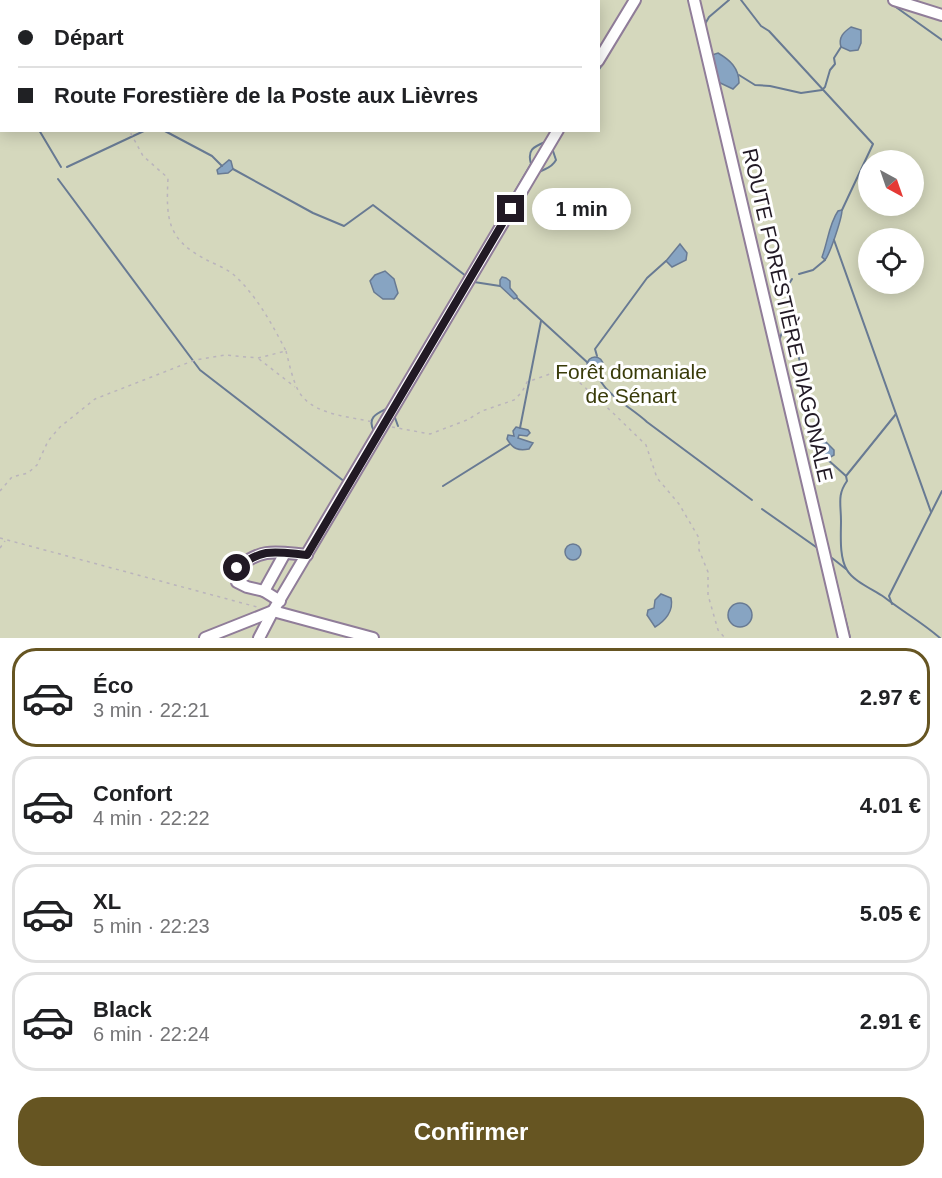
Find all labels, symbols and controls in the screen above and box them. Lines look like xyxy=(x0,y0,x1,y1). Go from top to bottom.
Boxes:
text: Départ xyxy=(54,25,124,50)
text: Route Forestière de la Poste aux Lièvres xyxy=(54,83,478,108)
street label: ROUTE FORESTIÈRE DIAGONALE xyxy=(738,146,838,484)
north arrow xyxy=(858,150,924,216)
map controls xyxy=(858,150,924,294)
callout: 1 min xyxy=(532,188,631,230)
route end xyxy=(497,195,524,222)
text: 1 min xyxy=(555,198,608,220)
button: locate xyxy=(858,228,924,294)
park label: Forêt domaniale de Sénart xyxy=(555,360,707,407)
route start xyxy=(223,554,250,581)
icon: car xyxy=(21,671,75,725)
text: Éco xyxy=(93,673,133,698)
text: 2.97 € xyxy=(860,685,921,710)
text: 3 min · 22:21 xyxy=(93,699,210,721)
icon: car xyxy=(21,779,75,833)
text: Confort xyxy=(93,781,172,806)
text: 4.01 € xyxy=(860,793,921,818)
text: 4 min · 22:22 xyxy=(93,807,210,829)
icon: car xyxy=(21,887,75,941)
text: XL xyxy=(93,889,121,914)
text: 5.05 € xyxy=(860,901,921,926)
text: 5 min · 22:23 xyxy=(93,915,210,937)
icon: car xyxy=(21,995,75,1049)
text: Black xyxy=(93,997,152,1022)
text: 2.91 € xyxy=(860,1009,921,1034)
text: 6 min · 22:24 xyxy=(93,1023,210,1045)
button: Confirmer xyxy=(18,1097,924,1166)

